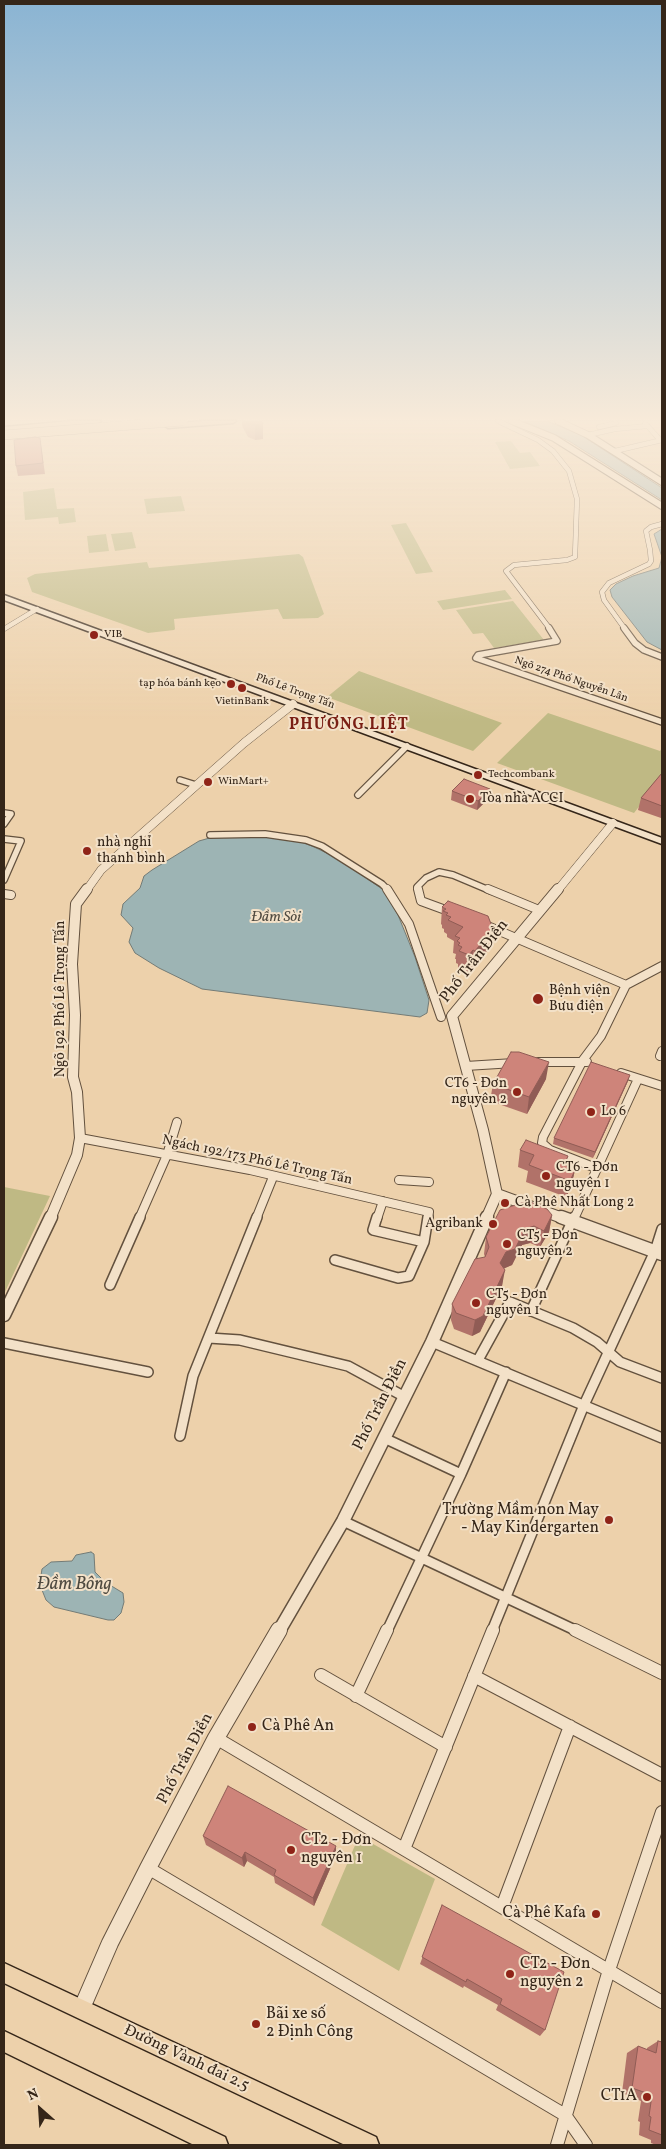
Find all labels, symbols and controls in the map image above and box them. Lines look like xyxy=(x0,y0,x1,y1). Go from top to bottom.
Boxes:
place label: VIB xyxy=(104,628,122,642)
marker: VIB xyxy=(88,629,100,641)
street label: Ngõ 274 Phố Nguyễn Lân xyxy=(513,654,629,706)
street label: Phố Lê Trọng Tấn xyxy=(254,672,336,712)
place label: tạp hóa bánh kẹo xyxy=(139,677,221,691)
marker: tạp hóa bánh kẹo xyxy=(225,678,237,690)
marker: VietinBank xyxy=(236,682,248,694)
place label: VietinBank xyxy=(215,695,269,709)
district label: PHƯƠNG LIỆT xyxy=(288,716,410,736)
place label: Techcombank xyxy=(488,768,555,782)
marker: Techcombank xyxy=(472,769,484,781)
place label: WinMart+ xyxy=(218,775,269,789)
marker: WinMart+ xyxy=(202,776,214,788)
place label: Tòa nhà ACCI xyxy=(480,791,563,807)
marker: Tòa nhà ACCI xyxy=(464,793,476,805)
place label: nhà nghỉ thanh bình xyxy=(97,835,165,868)
marker: nhà nghỉ thanh bình xyxy=(81,845,93,857)
water label: Đầm Sòi xyxy=(251,909,301,927)
street label: Phố Trần Điền xyxy=(437,917,513,1007)
street label: Ngõ 192 Phố Lê Trọng Tấn xyxy=(53,921,69,1077)
place label: Bệnh viện Bưu điện xyxy=(549,983,610,1016)
marker: Bệnh viện Bưu điện xyxy=(531,992,545,1006)
place label: CT6 - Đơn nguyên 2 xyxy=(445,1076,507,1108)
marker: CT6 - Đơn nguyên 2 xyxy=(511,1086,523,1098)
place label: Lo 6 xyxy=(601,1104,626,1120)
marker: Lo 6 xyxy=(585,1106,597,1118)
street label: Ngách 192/173 Phố Lê Trọng Tấn xyxy=(160,1133,354,1189)
place label: CT6 - Đơn nguyên 1 xyxy=(556,1160,618,1192)
marker: CT6 - Đơn nguyên 1 xyxy=(540,1170,552,1182)
place label: Cà Phê Nhất Long 2 xyxy=(515,1195,634,1211)
marker: Cà Phê Nhất Long 2 xyxy=(499,1197,511,1209)
place label: Agribank xyxy=(425,1216,483,1232)
marker: Agribank xyxy=(487,1218,499,1230)
place label: CT5 - Đơn nguyên 2 xyxy=(517,1228,578,1260)
marker: CT5 - Đơn nguyên 2 xyxy=(501,1238,513,1250)
place label: CT5 - Đơn nguyên 1 xyxy=(486,1287,547,1320)
marker: CT5 - Đơn nguyên 1 xyxy=(470,1297,482,1309)
street label: Phố Trần Điền xyxy=(350,1356,412,1454)
place label: Trường Mầm non May - May Kindergarten xyxy=(442,1501,599,1539)
marker: Trường Mầm non May - May Kindergarten xyxy=(603,1514,615,1526)
water label: Đầm Bông xyxy=(36,1575,112,1597)
street label: Phố Trần Điền xyxy=(154,1710,218,1808)
place label: Cà Phê An xyxy=(262,1717,334,1737)
marker: Cà Phê An xyxy=(246,1721,258,1733)
place label: CT2 - Đơn nguyên 1 xyxy=(301,1831,372,1869)
marker: CT2 - Đơn nguyên 1 xyxy=(285,1844,297,1856)
place label: Cà Phê Kafa xyxy=(503,1904,586,1924)
marker: Cà Phê Kafa xyxy=(590,1908,602,1920)
place label: CT2 - Đơn nguyên 2 xyxy=(520,1955,591,1993)
marker: CT2 - Đơn nguyên 2 xyxy=(504,1968,516,1980)
place label: Bãi xe số 2 Định Công xyxy=(266,2005,353,2043)
marker: Bãi xe số 2 Định Công xyxy=(250,2018,262,2030)
street label: Đường Vành đai 2.5 xyxy=(120,2022,252,2096)
north arrow xyxy=(15,2084,65,2134)
text: N xyxy=(24,2084,42,2106)
place label: CT1A xyxy=(601,2087,637,2107)
marker: CT1A xyxy=(641,2091,653,2103)

